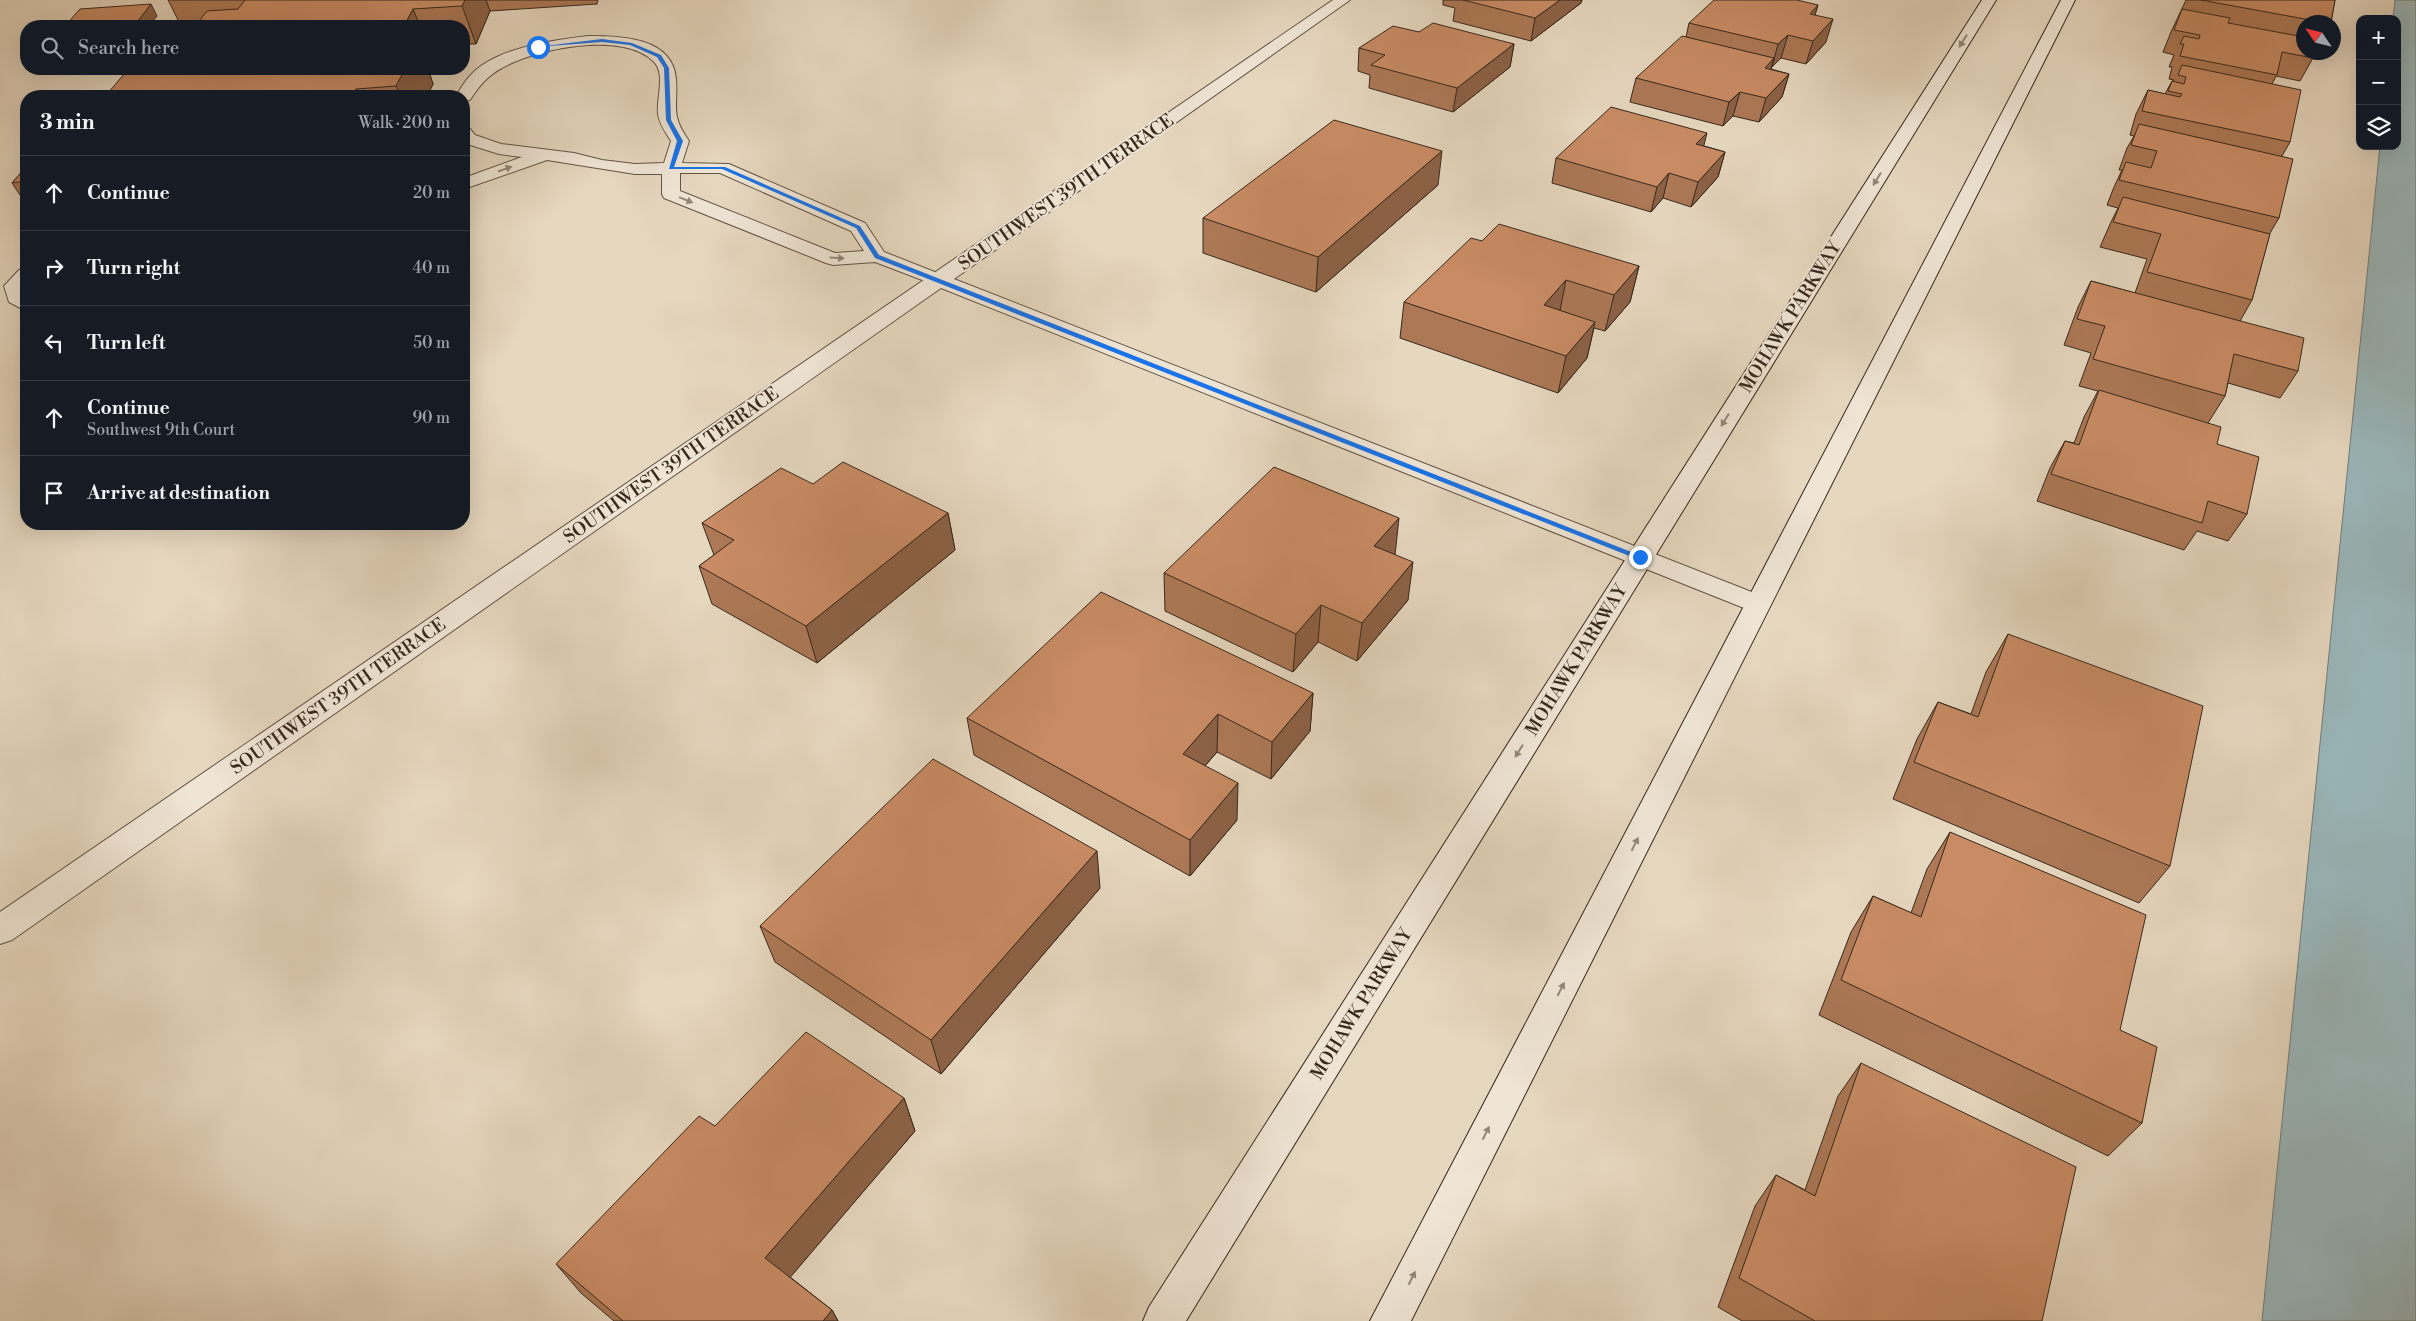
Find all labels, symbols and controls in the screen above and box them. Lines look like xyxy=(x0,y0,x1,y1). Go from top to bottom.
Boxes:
north arrow xyxy=(2296,15,2341,60)
map controls xyxy=(2356,15,2401,150)
button: + xyxy=(2356,15,2401,60)
search box xyxy=(20,20,470,75)
icon: search xyxy=(38,34,66,62)
one-way arrow xyxy=(1958,35,1968,48)
text: Search here xyxy=(78,36,179,60)
route start xyxy=(527,36,550,59)
button: − xyxy=(2356,60,2401,105)
button: layers xyxy=(2356,105,2401,150)
street label: SOUTHWEST 39TH TERRACE xyxy=(954,109,1178,276)
text: 3 min xyxy=(40,110,95,136)
text: Walk · 200 m xyxy=(358,113,450,133)
one-way arrow xyxy=(498,165,513,172)
one-way arrow xyxy=(1872,172,1881,186)
icon: ahead xyxy=(40,179,68,207)
text: Continue xyxy=(87,181,170,205)
text: 20 m xyxy=(413,183,450,203)
one-way arrow xyxy=(679,196,694,204)
street label: MOHAWK PARKWAY xyxy=(1735,236,1847,397)
icon: right xyxy=(40,254,68,282)
one-way arrow xyxy=(830,254,846,262)
text: Turn right xyxy=(87,256,180,280)
text: 40 m xyxy=(413,258,450,278)
icon: left xyxy=(40,329,68,357)
text: Turn left xyxy=(87,331,166,355)
text: 50 m xyxy=(413,333,450,353)
street label: SOUTHWEST 39TH TERRACE xyxy=(559,382,783,549)
text: Continue xyxy=(87,396,170,420)
icon: ahead xyxy=(40,404,68,432)
text: 90 m xyxy=(412,408,450,428)
one-way arrow xyxy=(1721,414,1730,427)
text: Southwest 9th Court xyxy=(87,420,235,440)
icon: arrive xyxy=(40,479,68,507)
text: Arrive at destination xyxy=(87,481,270,505)
route end xyxy=(1629,546,1652,569)
street label: MOHAWK PARKWAY xyxy=(1521,579,1633,740)
street label: SOUTHWEST 39TH TERRACE xyxy=(226,613,450,780)
one-way arrow xyxy=(1514,745,1523,758)
one-way arrow xyxy=(1631,837,1639,851)
street label: MOHAWK PARKWAY xyxy=(1306,923,1418,1084)
one-way arrow xyxy=(1557,981,1565,996)
one-way arrow xyxy=(1482,1126,1490,1140)
one-way arrow xyxy=(1408,1270,1416,1285)

